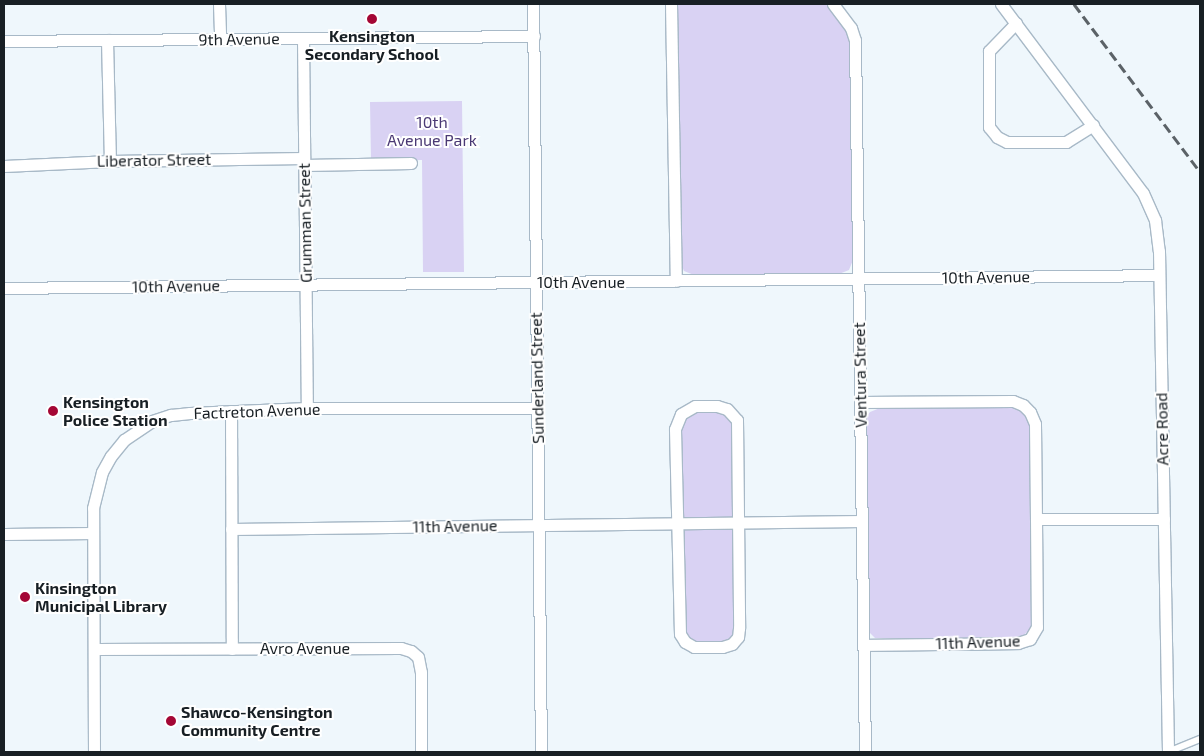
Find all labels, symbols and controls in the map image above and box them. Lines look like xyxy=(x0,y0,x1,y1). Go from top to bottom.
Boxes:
marker: Kensington Secondary School xyxy=(366,13,378,25)
place label: Kensington Secondary School xyxy=(305,26,439,64)
street label: 9th Avenue xyxy=(198,29,280,49)
park label: 10th Avenue Park xyxy=(387,112,477,150)
street label: Liberator Street xyxy=(96,149,212,171)
street label: Grumman Street xyxy=(294,163,316,283)
street label: 10th Avenue xyxy=(942,267,1030,287)
street label: 10th Avenue xyxy=(537,272,625,292)
street label: 10th Avenue xyxy=(132,276,220,296)
street label: Sunderland Street xyxy=(526,312,548,444)
street label: Ventura Street xyxy=(849,322,871,428)
place label: Kensington Police Station xyxy=(63,392,168,430)
street label: Acre Road xyxy=(1152,392,1172,466)
street label: Factreton Avenue xyxy=(193,399,321,423)
marker: Kensington Police Station xyxy=(47,405,59,417)
street label: 11th Avenue xyxy=(412,516,498,536)
place label: Kinsington Municipal Library xyxy=(35,578,167,616)
marker: Kinsington Municipal Library xyxy=(19,591,31,603)
street label: 11th Avenue xyxy=(935,631,1021,653)
street label: Avro Avenue xyxy=(260,638,350,658)
place label: Shawco-Kensington Community Centre xyxy=(181,702,333,740)
marker: Shawco-Kensington Community Centre xyxy=(165,715,177,727)

